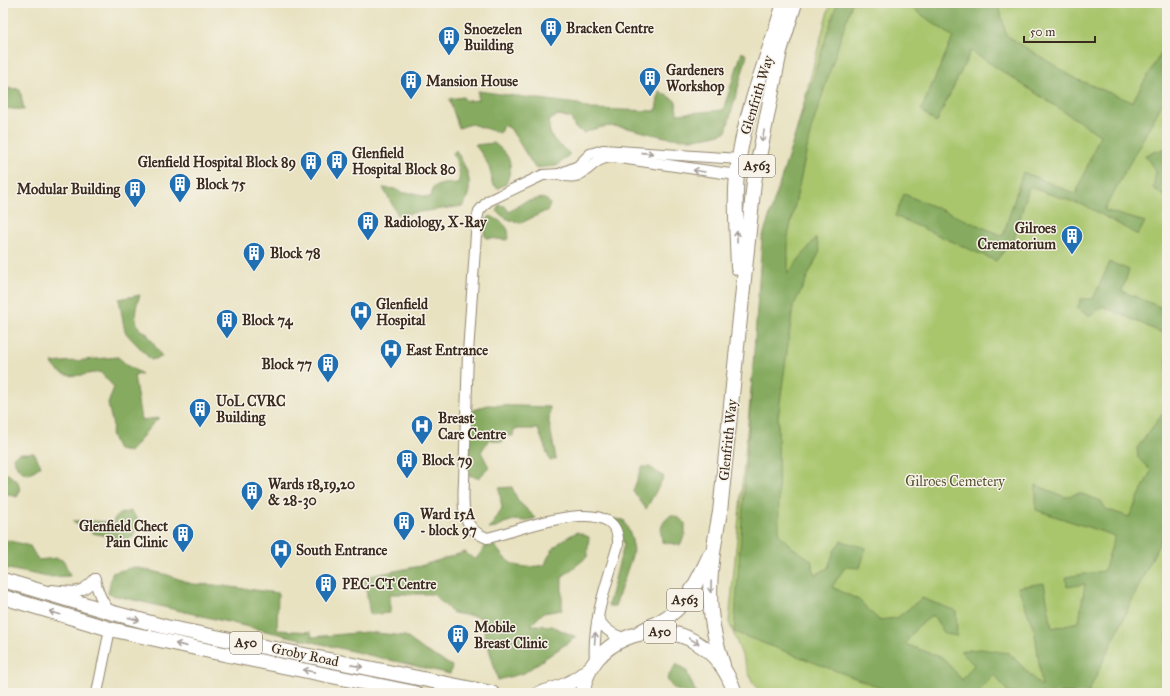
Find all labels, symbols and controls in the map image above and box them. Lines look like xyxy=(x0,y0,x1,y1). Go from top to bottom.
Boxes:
building icon: Bracken Centre xyxy=(538,15,564,48)
scale bar xyxy=(1024,18,1095,44)
place label: Bracken Centre xyxy=(566,20,654,37)
place label: Snoezelen Building xyxy=(464,21,522,55)
building icon: Snoezelen Building xyxy=(436,24,462,57)
text: 50 m xyxy=(1030,25,1055,39)
street label: Glenfrith Way xyxy=(737,53,777,137)
place label: Gardeners Workshop xyxy=(666,62,724,96)
building icon: Gardeners Workshop xyxy=(637,65,663,98)
building icon: Mansion House xyxy=(398,68,424,101)
place label: Mansion House xyxy=(426,73,518,90)
one-way arrow xyxy=(758,129,766,142)
place label: Glenfield Hospital Block 80 xyxy=(352,145,456,179)
building icon: Glenfield Hospital Block 80 xyxy=(324,148,350,181)
building icon: Glenfield Hospital Block 89 xyxy=(298,149,324,182)
one-way arrow xyxy=(640,150,653,157)
place label: Glenfield Hospital Block 89 xyxy=(138,154,296,172)
road number: A563 xyxy=(739,155,775,177)
one-way arrow xyxy=(693,167,706,175)
building icon: Block 75 xyxy=(167,171,193,204)
building icon: Modular Building xyxy=(122,176,148,209)
place label: Block 75 xyxy=(196,176,246,193)
place label: Modular Building xyxy=(17,181,120,199)
building icon: Radiology, X-Ray xyxy=(355,209,381,242)
place label: Radiology, X-Ray xyxy=(384,214,488,232)
place label: Gilroes Crematorium xyxy=(977,220,1056,253)
building icon: Gilroes Crematorium xyxy=(1059,223,1085,256)
one-way arrow xyxy=(733,231,741,244)
building icon: Block 78 xyxy=(241,240,267,273)
place label: Block 78 xyxy=(270,245,320,262)
place label: Glenfield Hospital xyxy=(376,296,429,330)
hospital icon: Glenfield Hospital xyxy=(348,299,374,332)
building icon: Block 74 xyxy=(214,307,240,340)
place label: Block 74 xyxy=(242,312,294,330)
hospital icon: East Entrance xyxy=(378,337,404,370)
place label: East Entrance xyxy=(406,342,488,359)
building icon: Block 77 xyxy=(315,351,341,384)
place label: Block 77 xyxy=(261,356,313,373)
place label: UoL CVRC Building xyxy=(216,393,285,427)
building icon: UoL CVRC Building xyxy=(187,396,213,429)
street label: Glenfrith Way xyxy=(715,398,741,482)
place label: Breast Care Centre xyxy=(438,410,506,443)
hospital icon: Breast Care Centre xyxy=(409,413,435,446)
building icon: Block 79 xyxy=(394,447,420,480)
place label: Block 79 xyxy=(422,452,473,470)
park label: Gilroes Cemetery xyxy=(905,473,1005,490)
place label: Wards 18,19,20 & 28-30 xyxy=(268,476,355,510)
building icon: Wards 18,19,20 & 28-30 xyxy=(239,479,265,512)
place label: Ward 15A - block 97 xyxy=(420,506,477,540)
building icon: Ward 15A - block 97 xyxy=(391,509,417,542)
place label: Glenfield Chect Pain Clinic xyxy=(79,518,168,551)
building icon: Glenfield Chect Pain Clinic xyxy=(170,521,196,554)
hospital icon: South Entrance xyxy=(268,537,294,570)
place label: South Entrance xyxy=(296,542,388,559)
building icon: PEC-CT Centre xyxy=(313,571,339,604)
place label: PEC-CT Centre xyxy=(342,576,436,593)
one-way arrow xyxy=(707,580,715,593)
road number: A563 xyxy=(667,589,703,611)
one-way arrow xyxy=(49,609,62,616)
one-way arrow xyxy=(128,615,141,623)
place label: Mobile Breast Clinic xyxy=(474,619,548,652)
road number: A50 xyxy=(644,621,676,643)
building icon: Mobile Breast Clinic xyxy=(445,622,471,655)
road number: A50 xyxy=(230,632,262,654)
one-way arrow xyxy=(591,632,598,645)
one-way arrow xyxy=(688,638,700,646)
street label: Groby Road xyxy=(270,640,340,670)
one-way arrow xyxy=(175,641,188,648)
one-way arrow xyxy=(350,663,363,671)
one-way arrow xyxy=(302,667,315,675)

